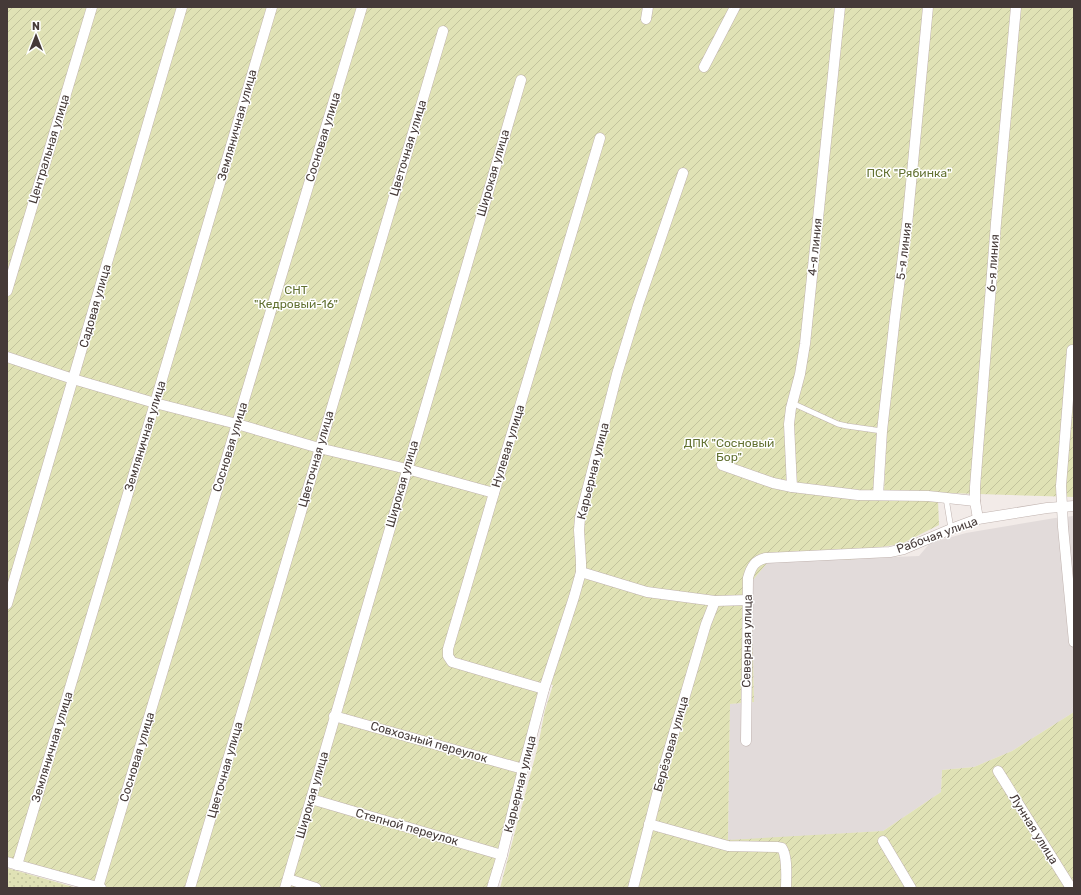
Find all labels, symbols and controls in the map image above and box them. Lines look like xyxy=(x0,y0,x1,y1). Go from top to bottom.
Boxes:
north arrow xyxy=(16,16,56,56)
text: N xyxy=(32,20,40,33)
street label: Земляничная улица xyxy=(214,68,260,182)
street label: Сосновая улица xyxy=(303,90,343,184)
street label: Центральная улица xyxy=(26,93,72,205)
street label: Цветочная улица xyxy=(387,98,429,198)
street label: Широкая улица xyxy=(474,128,512,218)
park label: ПСК "Рябинка" xyxy=(866,166,952,180)
street label: 4-я линия xyxy=(805,217,825,277)
street label: 5-я линия xyxy=(894,221,914,281)
street label: 6-я линия xyxy=(984,234,1002,292)
street label: Садовая улица xyxy=(76,263,114,349)
park label: СНТ "Кедровый-16" xyxy=(254,283,338,311)
street label: Земляничная улица xyxy=(121,379,169,493)
street label: Сосновая улица xyxy=(210,400,250,494)
street label: Нулевая улица xyxy=(489,403,527,489)
street label: Цветочная улица xyxy=(296,409,336,509)
street label: Карьерная улица xyxy=(574,421,612,521)
park label: ДПК "Сосновый Бор" xyxy=(684,436,774,464)
street label: Широкая улица xyxy=(383,439,421,529)
street label: Рабочая улица xyxy=(894,514,980,556)
street label: Северная улица xyxy=(739,594,755,688)
street label: Земляничная улица xyxy=(28,690,76,804)
street label: Берёзовая улица xyxy=(651,695,691,793)
street label: Сосновая улица xyxy=(117,710,157,804)
street label: Совхозный переулок xyxy=(369,719,490,766)
street label: Цветочная улица xyxy=(205,720,245,820)
street label: Карьерная улица xyxy=(501,734,539,834)
street label: Широкая улица xyxy=(293,750,331,840)
street label: Лунная улица xyxy=(1007,791,1061,867)
street label: Степной переулок xyxy=(354,806,461,849)

